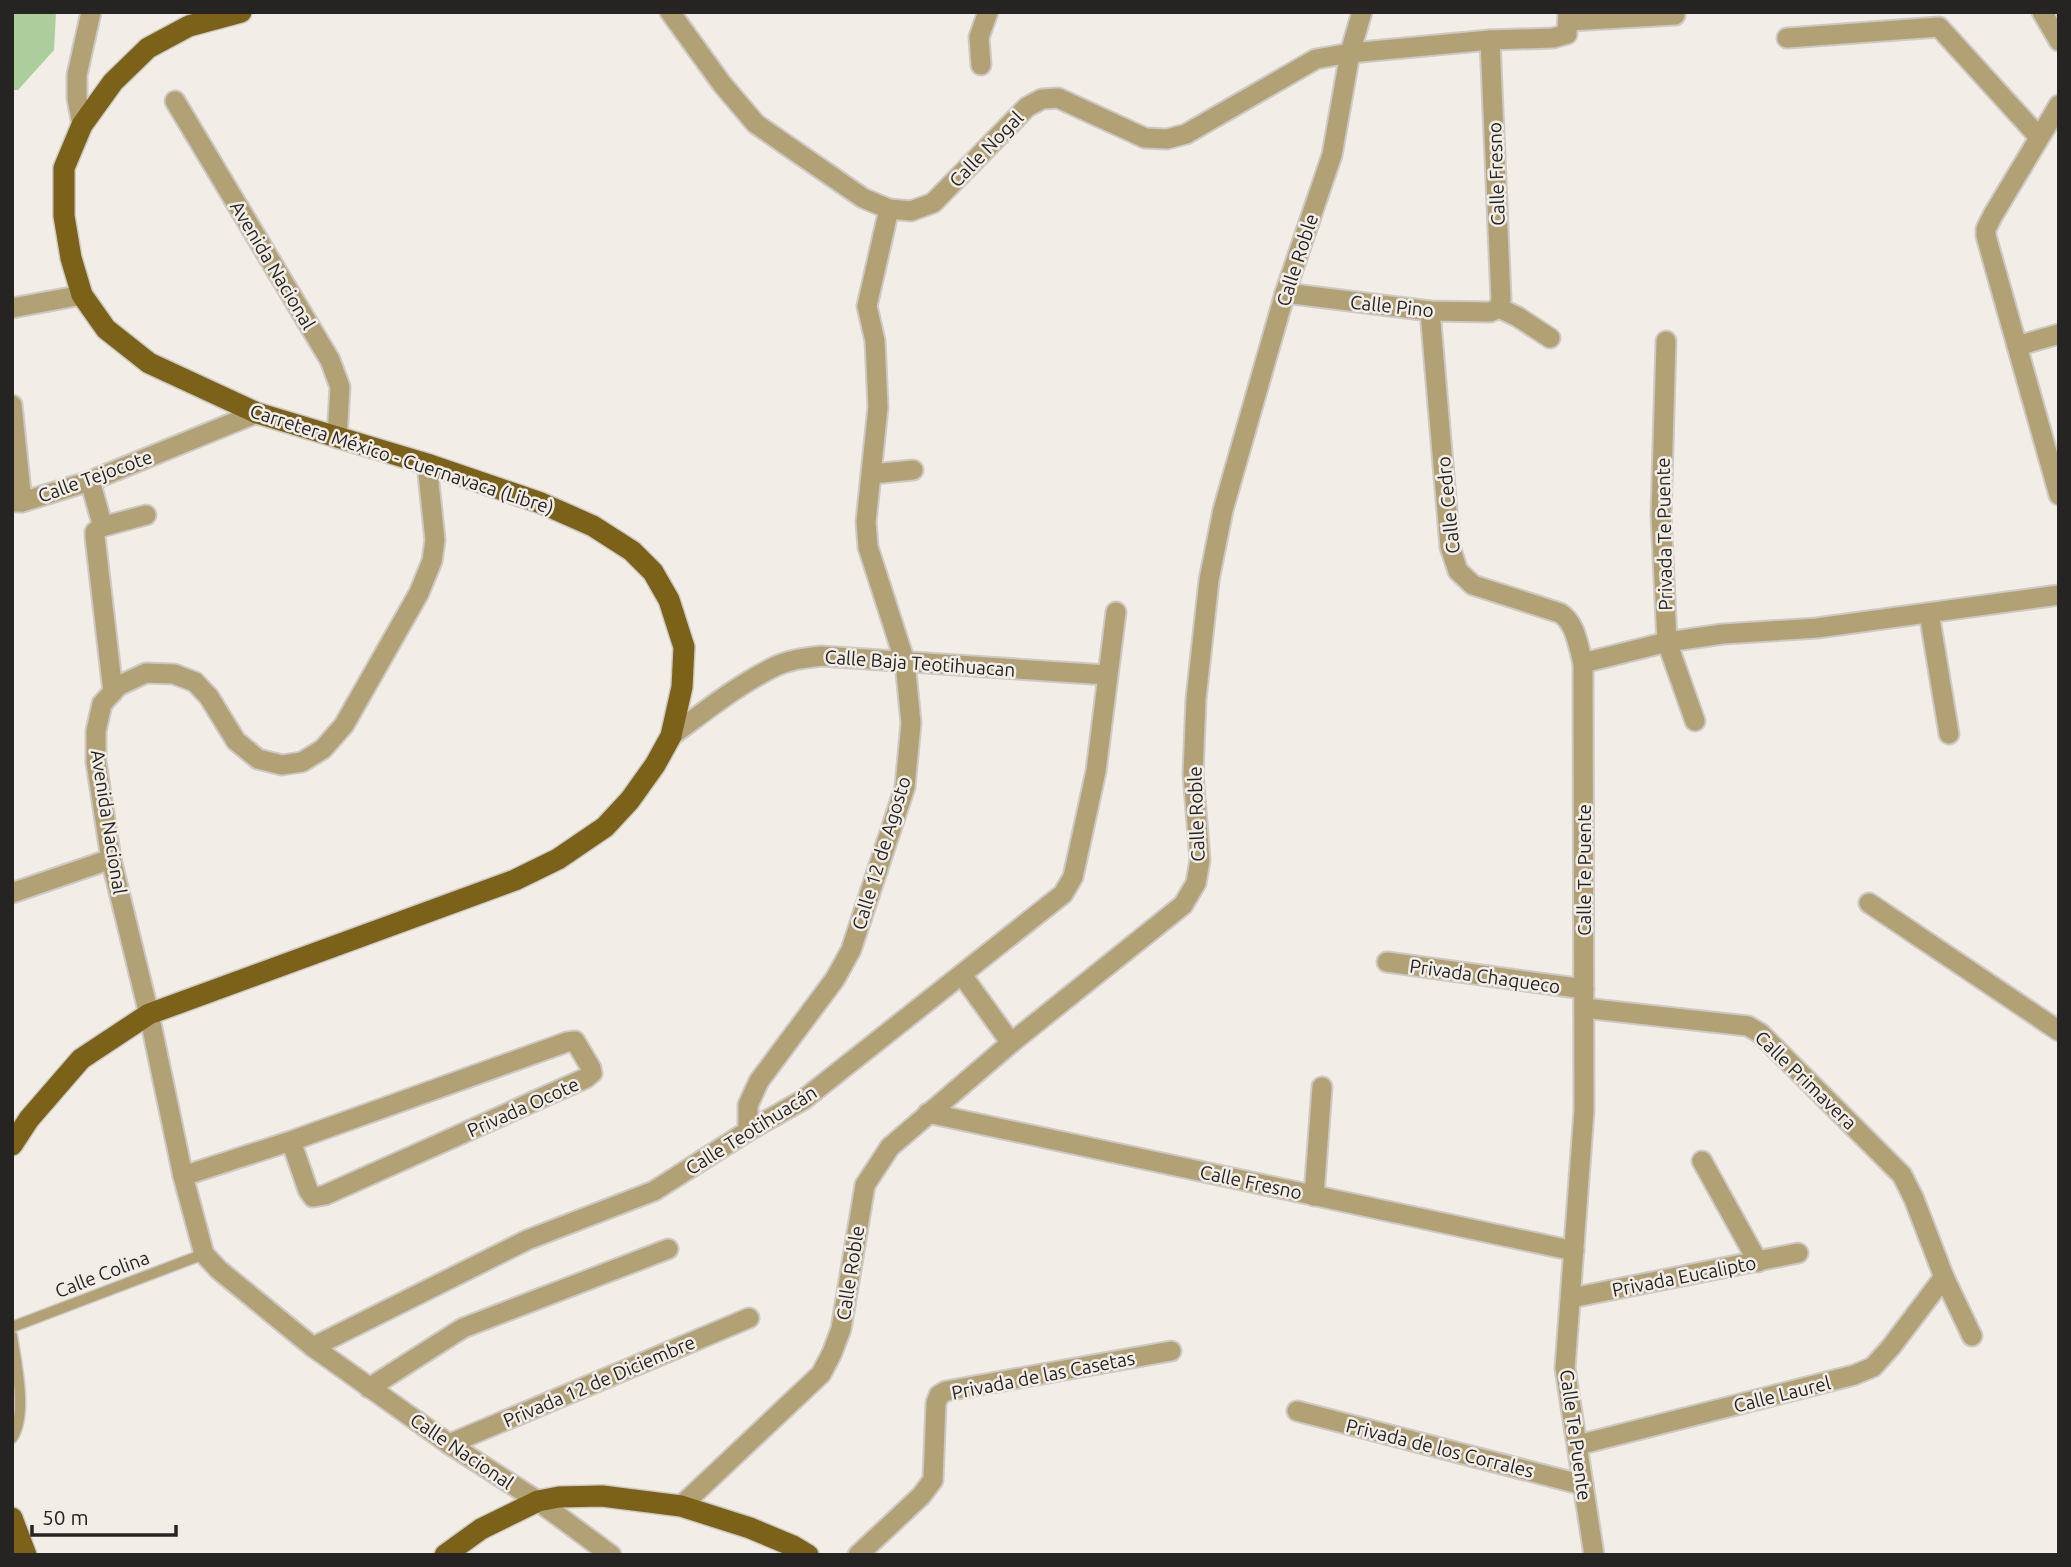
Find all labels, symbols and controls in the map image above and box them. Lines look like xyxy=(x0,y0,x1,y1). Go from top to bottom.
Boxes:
street label: Calle Nogal xyxy=(945,107,1027,191)
street label: Calle Fresno xyxy=(1483,122,1509,226)
street label: Avenida Nacional xyxy=(226,197,320,333)
street label: Calle Roble xyxy=(1272,211,1322,309)
street label: Calle Pino xyxy=(1349,291,1435,321)
street label: Carretera México - Cuernavaca (Libre) xyxy=(247,399,557,519)
street label: Calle Tejocote xyxy=(35,445,155,507)
street label: Calle Cedro xyxy=(1432,455,1464,555)
street label: Privada Te Puente xyxy=(1652,457,1676,611)
street label: Calle Baja Teotihuacan xyxy=(824,645,1016,681)
street label: Avenida Nacional xyxy=(87,748,131,896)
street label: Calle Roble xyxy=(1183,766,1209,862)
street label: Calle 12 de Agosto xyxy=(847,774,915,932)
street label: Calle Te Puente xyxy=(1573,804,1595,936)
street label: Privada Chaqueco xyxy=(1408,955,1562,997)
street label: Calle Primavera xyxy=(1751,1026,1861,1134)
street label: Privada Ocote xyxy=(464,1073,582,1141)
street label: Calle Teotihuacán xyxy=(681,1081,821,1179)
street label: Calle Fresno xyxy=(1198,1160,1304,1204)
street label: Calle Roble xyxy=(832,1224,868,1322)
street label: Calle Colina xyxy=(52,1246,152,1302)
street label: Privada Eucalipto xyxy=(1610,1251,1758,1301)
street label: Privada 12 de Diciembre xyxy=(500,1331,698,1431)
street label: Privada de las Casetas xyxy=(949,1346,1137,1404)
street label: Calle Te Puente xyxy=(1556,1368,1596,1502)
street label: Calle Laurel xyxy=(1731,1371,1833,1417)
street label: Calle Nacional xyxy=(406,1408,518,1494)
street label: Privada de los Corrales xyxy=(1344,1414,1536,1482)
scale bar xyxy=(32,1494,175,1538)
text: 50 m xyxy=(42,1505,89,1529)

